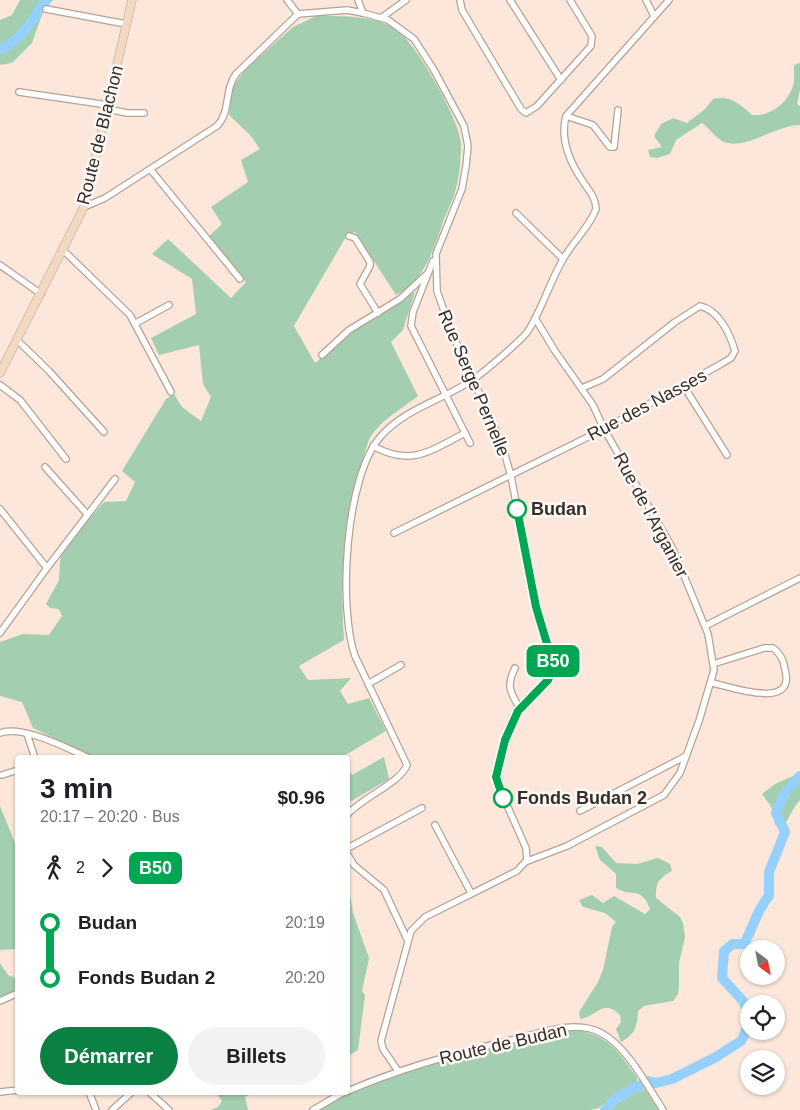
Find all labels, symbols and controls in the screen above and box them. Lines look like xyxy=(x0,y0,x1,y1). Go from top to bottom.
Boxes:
street label: Route de Blachon xyxy=(73,63,127,207)
street label: Rue Serge Pernelle xyxy=(434,307,514,459)
street label: Rue des Nasses xyxy=(584,365,710,445)
street label: Rue de l'Arganier xyxy=(610,449,692,581)
marker: Budan xyxy=(507,499,527,519)
place label: Budan xyxy=(531,499,587,519)
line badge: B50 xyxy=(524,645,582,677)
text: B50 xyxy=(536,651,570,671)
text: 3 min xyxy=(40,773,113,804)
text: $0.96 xyxy=(277,787,325,808)
marker: Fonds Budan 2 xyxy=(493,788,513,808)
place label: Fonds Budan 2 xyxy=(517,788,647,808)
text: 20:17 – 20:20 · Bus xyxy=(40,808,180,825)
icon: walk xyxy=(40,854,68,882)
icon: forward xyxy=(93,854,121,882)
text: B50 xyxy=(139,858,172,878)
text: 2 xyxy=(76,859,85,876)
text: Budan xyxy=(78,912,137,933)
text: 20:19 xyxy=(285,914,325,931)
north arrow xyxy=(740,940,785,985)
map controls xyxy=(740,940,785,1095)
text: Fonds Budan 2 xyxy=(78,967,215,988)
text: 20:20 xyxy=(285,969,325,986)
button: locate xyxy=(740,995,785,1040)
street label: Route de Budan xyxy=(437,1020,569,1068)
button: Démarrer xyxy=(40,1027,178,1085)
button: Billets xyxy=(188,1027,325,1085)
button: layers xyxy=(740,1050,785,1095)

